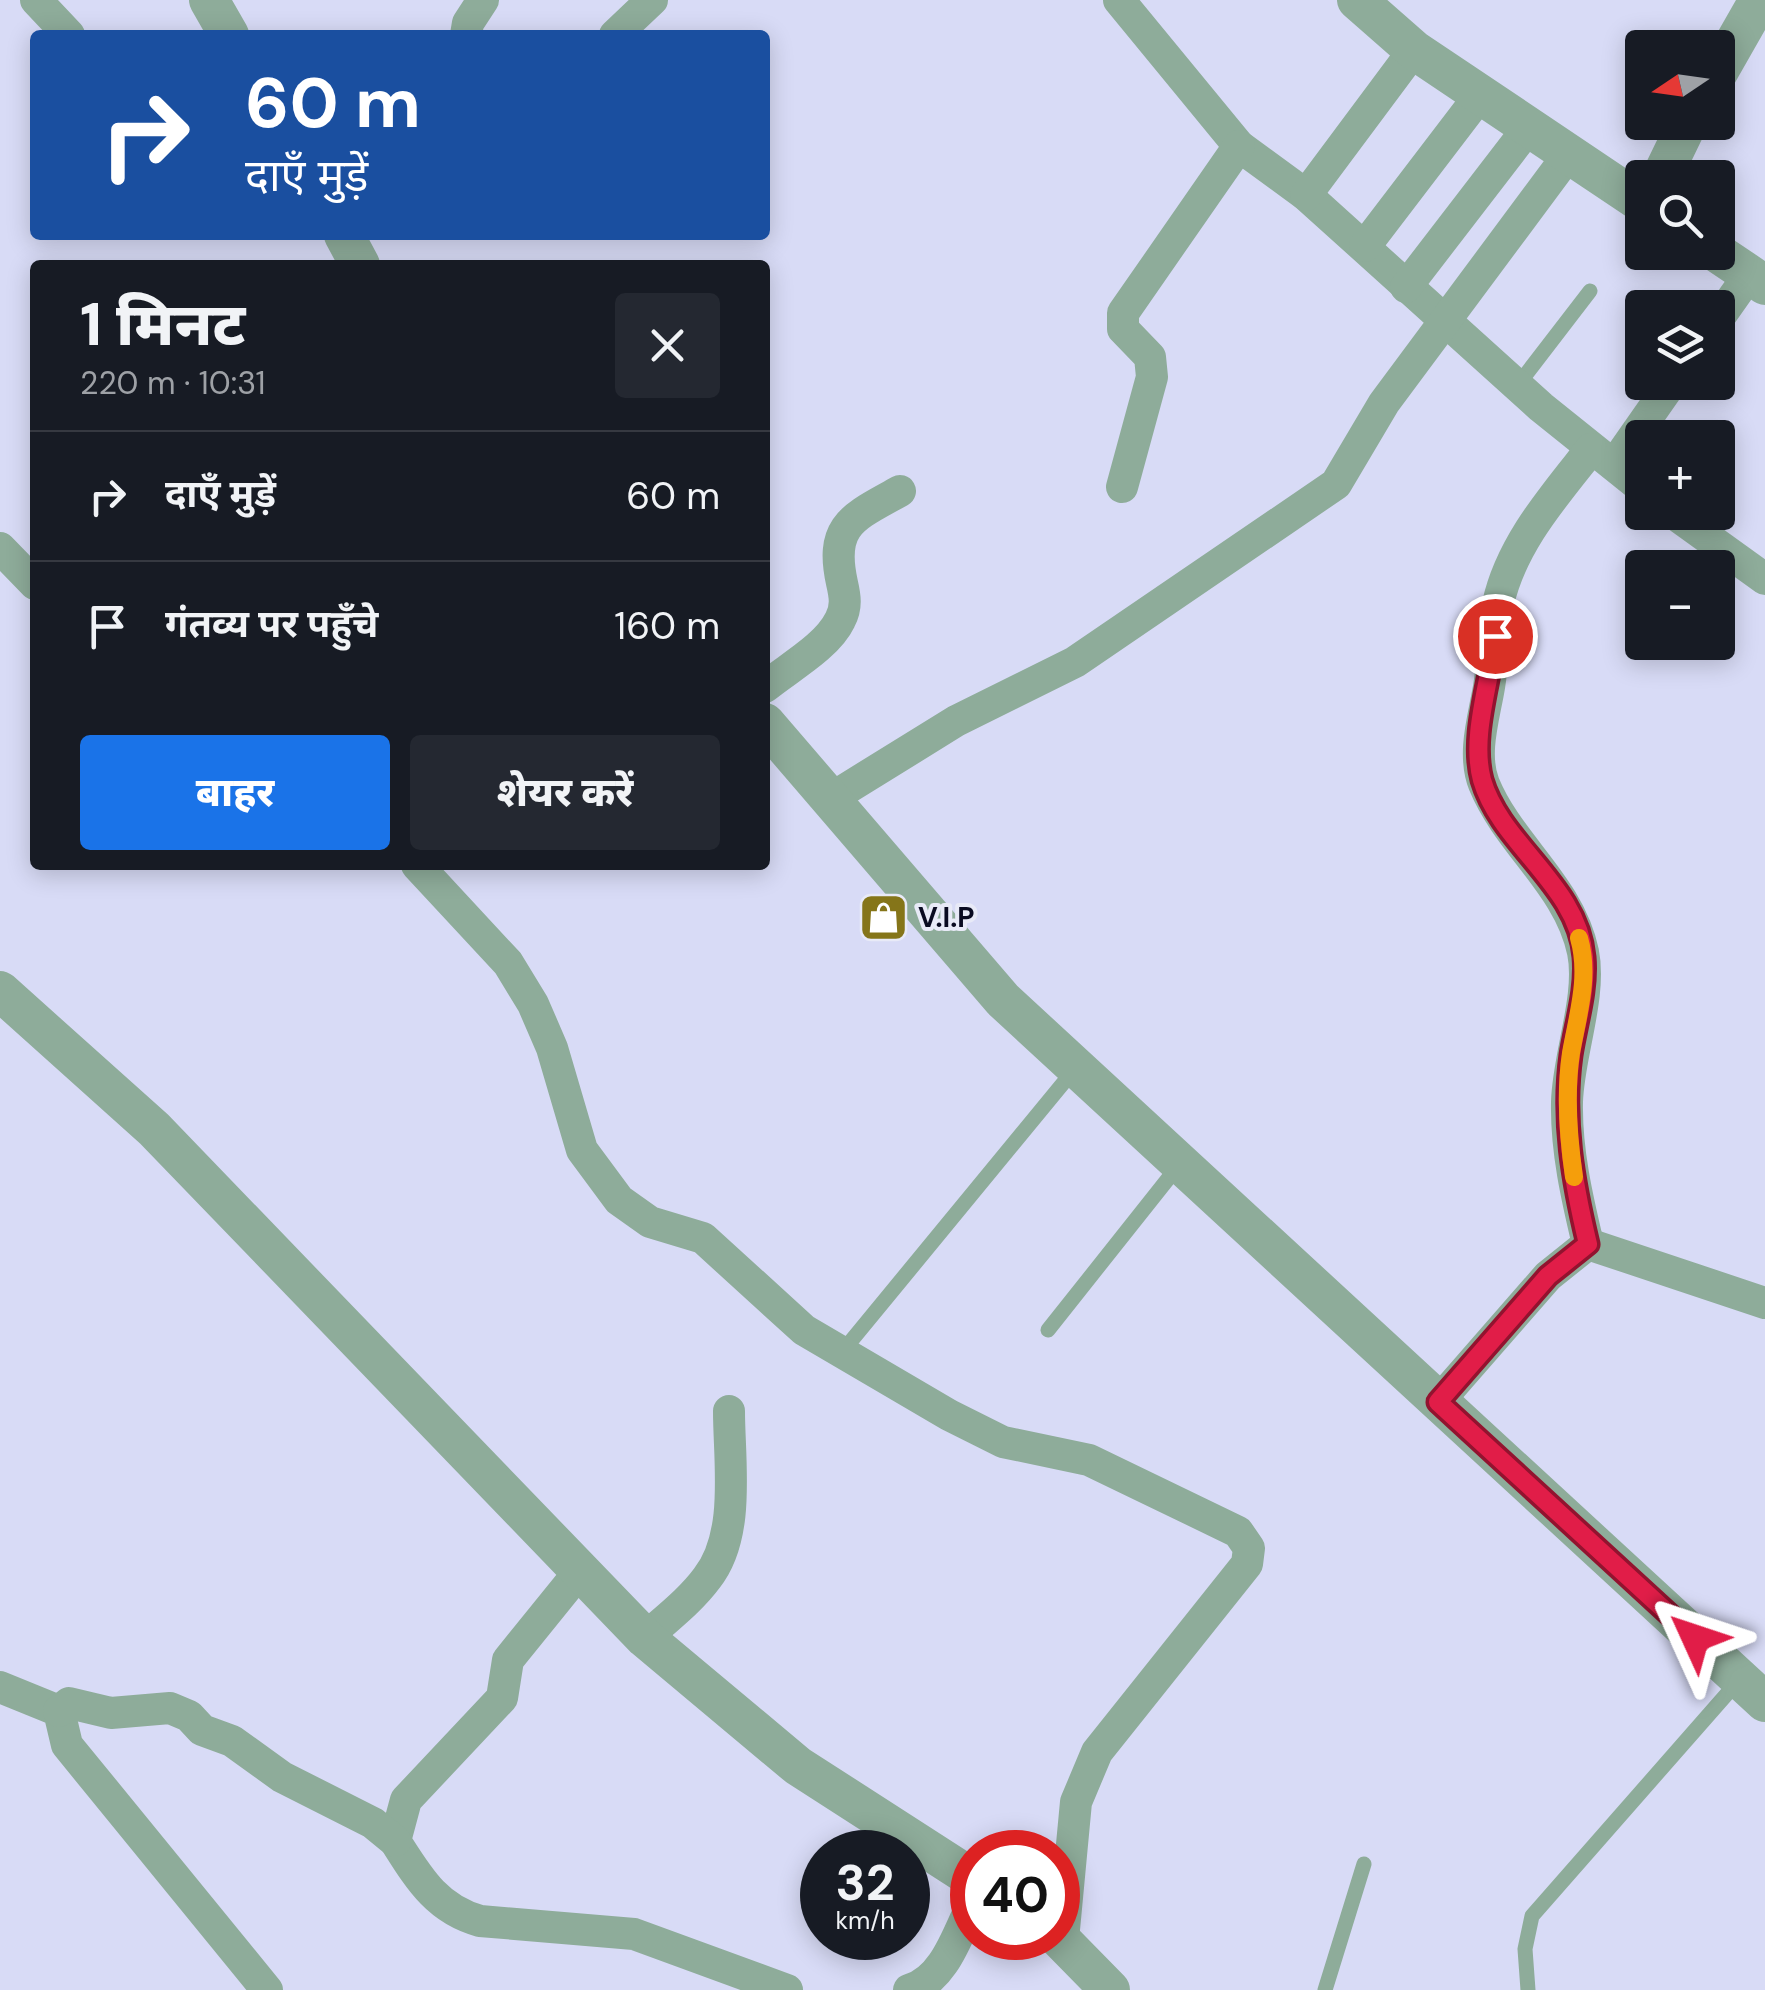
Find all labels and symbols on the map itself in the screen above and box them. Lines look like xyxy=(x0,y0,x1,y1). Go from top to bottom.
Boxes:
north arrow xyxy=(1625,30,1735,140)
pin xyxy=(1453,594,1538,679)
shop icon: V.I.P xyxy=(857,891,909,943)
place label: V.I.P xyxy=(918,899,974,936)
position arrow xyxy=(1643,1586,1747,1690)
speed limit sign: 40 xyxy=(950,1830,1080,1960)

